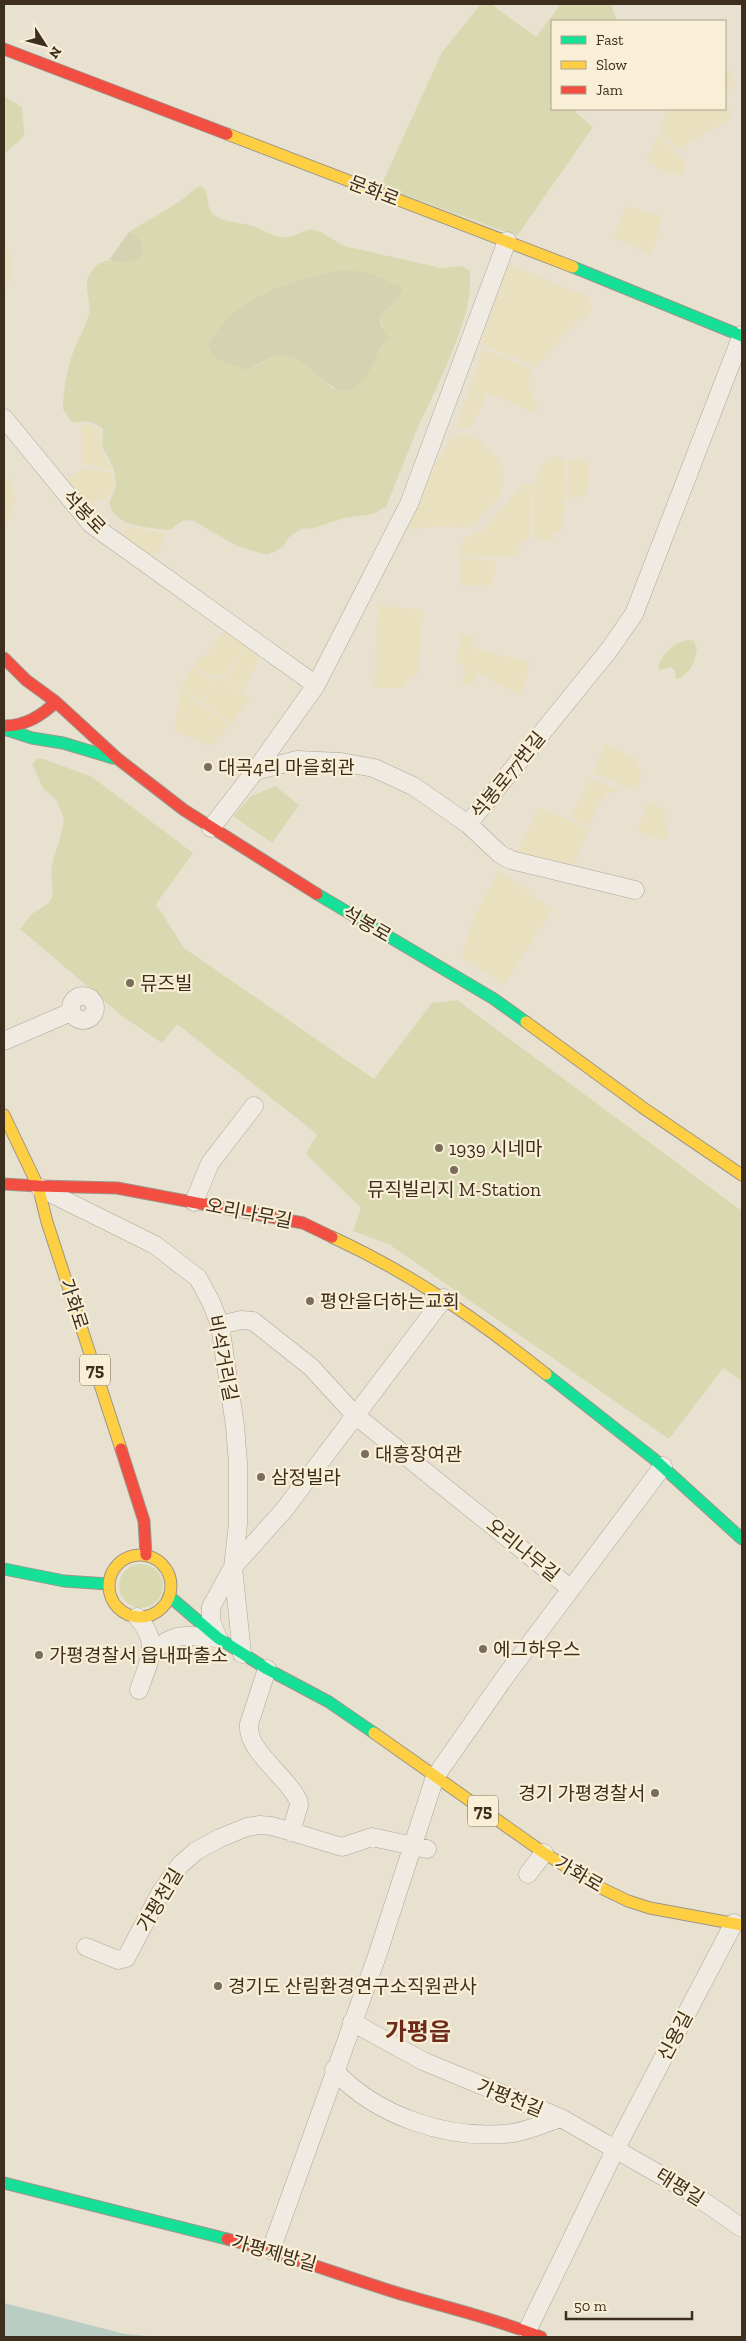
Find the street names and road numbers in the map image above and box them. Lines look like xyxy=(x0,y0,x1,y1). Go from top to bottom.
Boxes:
street label: 문화로 xyxy=(345,171,403,211)
street label: 석봉로 xyxy=(58,485,110,539)
street label: 석봉로77번길 xyxy=(466,727,550,823)
street label: 석봉로 xyxy=(339,901,395,947)
street label: 오리나무길 xyxy=(204,1193,294,1233)
street label: 가화로 xyxy=(55,1276,93,1332)
street label: 비석거리길 xyxy=(203,1313,243,1403)
road number: 75 xyxy=(80,1354,110,1386)
street label: 오리나무길 xyxy=(482,1514,564,1586)
road number: 75 xyxy=(468,1795,498,1826)
street label: 가화로 xyxy=(551,1851,607,1897)
street label: 가평천길 xyxy=(132,1864,188,1936)
street label: 신용길 xyxy=(653,2007,697,2065)
street label: 가평천길 xyxy=(473,2074,547,2122)
street label: 태평길 xyxy=(652,2163,708,2211)
street label: 가평제방길 xyxy=(229,2230,319,2276)

